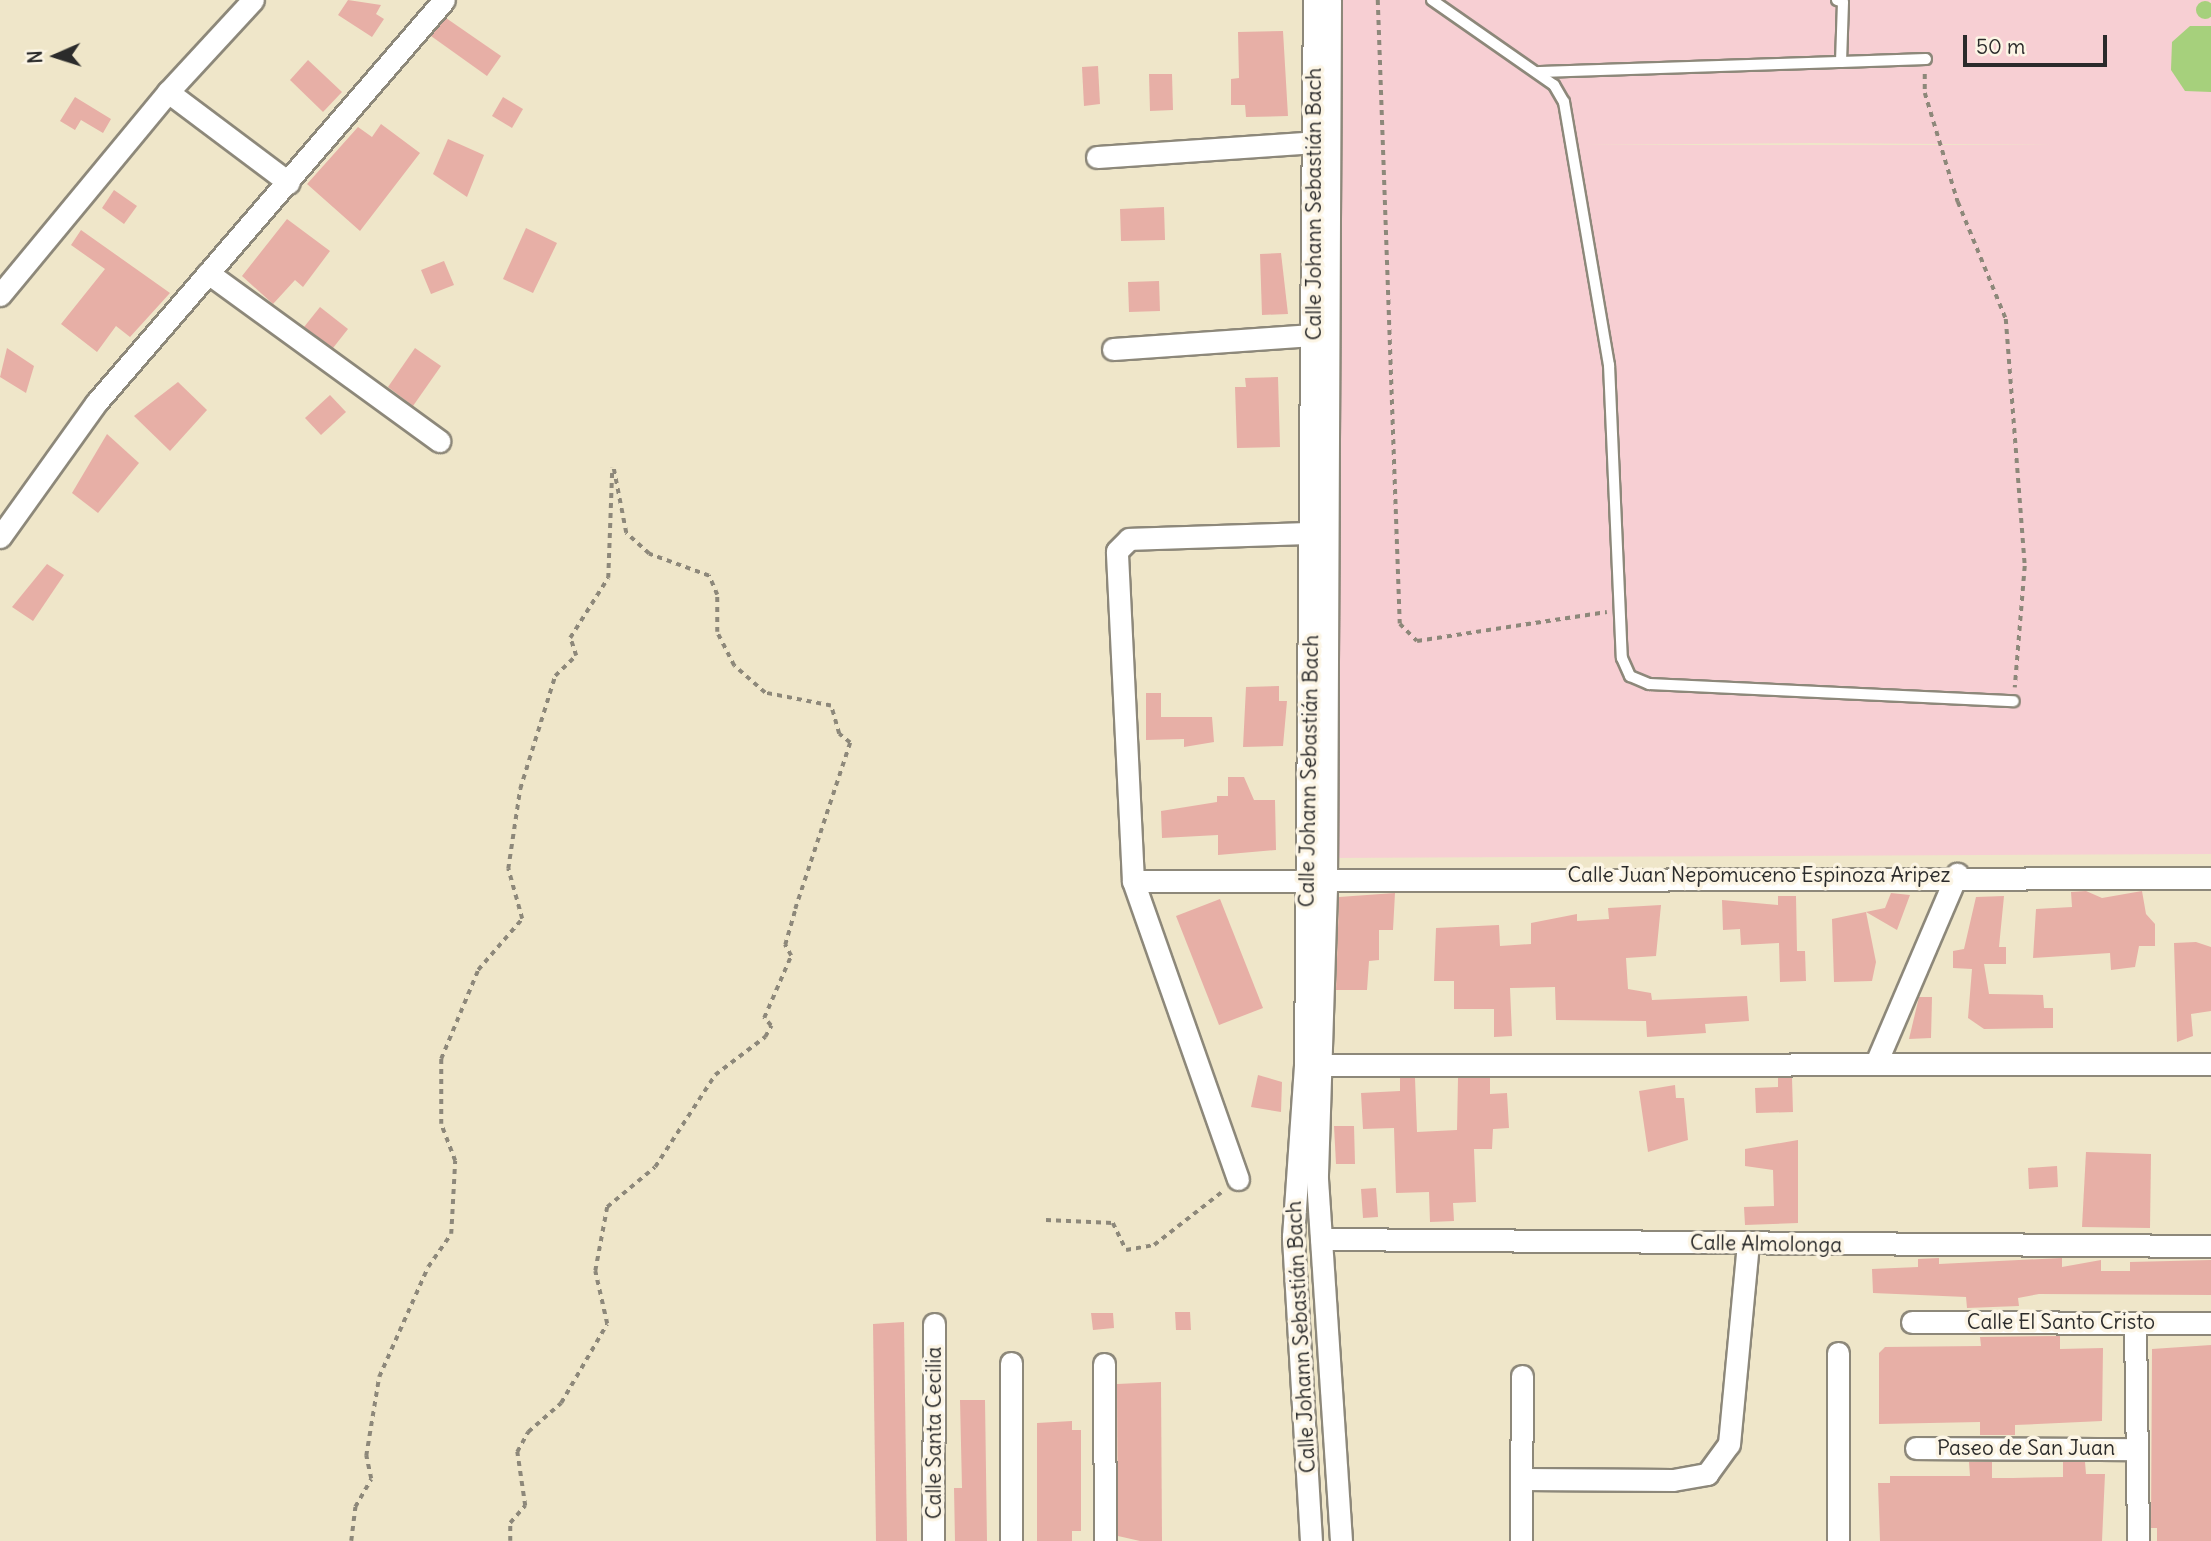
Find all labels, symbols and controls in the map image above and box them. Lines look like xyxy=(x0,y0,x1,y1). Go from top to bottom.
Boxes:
north arrow xyxy=(21,21,91,91)
scale bar xyxy=(1966,21,2110,65)
text: 50 m xyxy=(1976,33,2025,60)
text: N xyxy=(23,50,47,64)
street label: Calle Johann Sebastián Bach xyxy=(1301,68,1327,340)
street label: Calle Johann Sebastián Bach xyxy=(1294,634,1324,908)
street label: Calle Juan Nepomuceno Espinoza Aripez xyxy=(1567,862,1951,888)
street label: Calle Johann Sebastián Bach xyxy=(1281,1200,1321,1474)
street label: Calle Almolonga xyxy=(1690,1230,1842,1258)
street label: Calle El Santo Cristo xyxy=(1967,1309,2155,1335)
street label: Calle Santa Cecilia xyxy=(921,1347,947,1519)
street label: Paseo de San Juan xyxy=(1937,1435,2115,1461)

